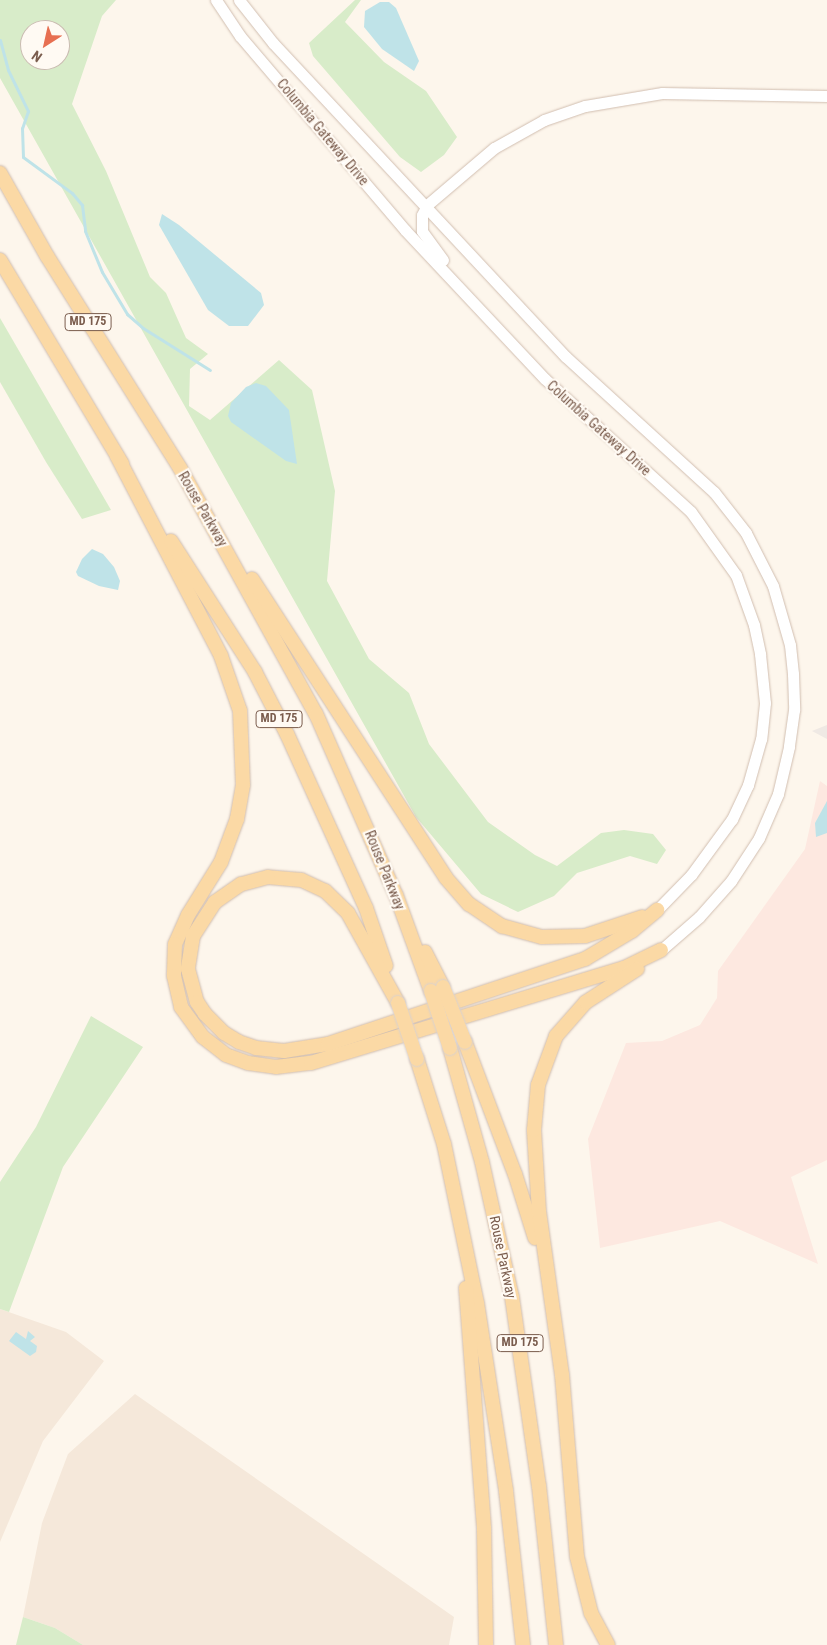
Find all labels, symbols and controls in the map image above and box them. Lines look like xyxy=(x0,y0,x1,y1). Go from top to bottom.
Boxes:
north arrow xyxy=(20,20,70,70)
text: N xyxy=(29,47,45,65)
street label: Columbia Gateway Drive xyxy=(274,75,372,189)
road number: MD 175 xyxy=(64,313,112,332)
street label: Columbia Gateway Drive xyxy=(544,377,654,479)
street label: Rouse Parkway xyxy=(175,468,231,550)
road number: MD 175 xyxy=(255,710,303,729)
street label: Rouse Parkway xyxy=(361,828,409,912)
street label: Rouse Parkway xyxy=(486,1214,520,1300)
road number: MD 175 xyxy=(496,1334,544,1352)

